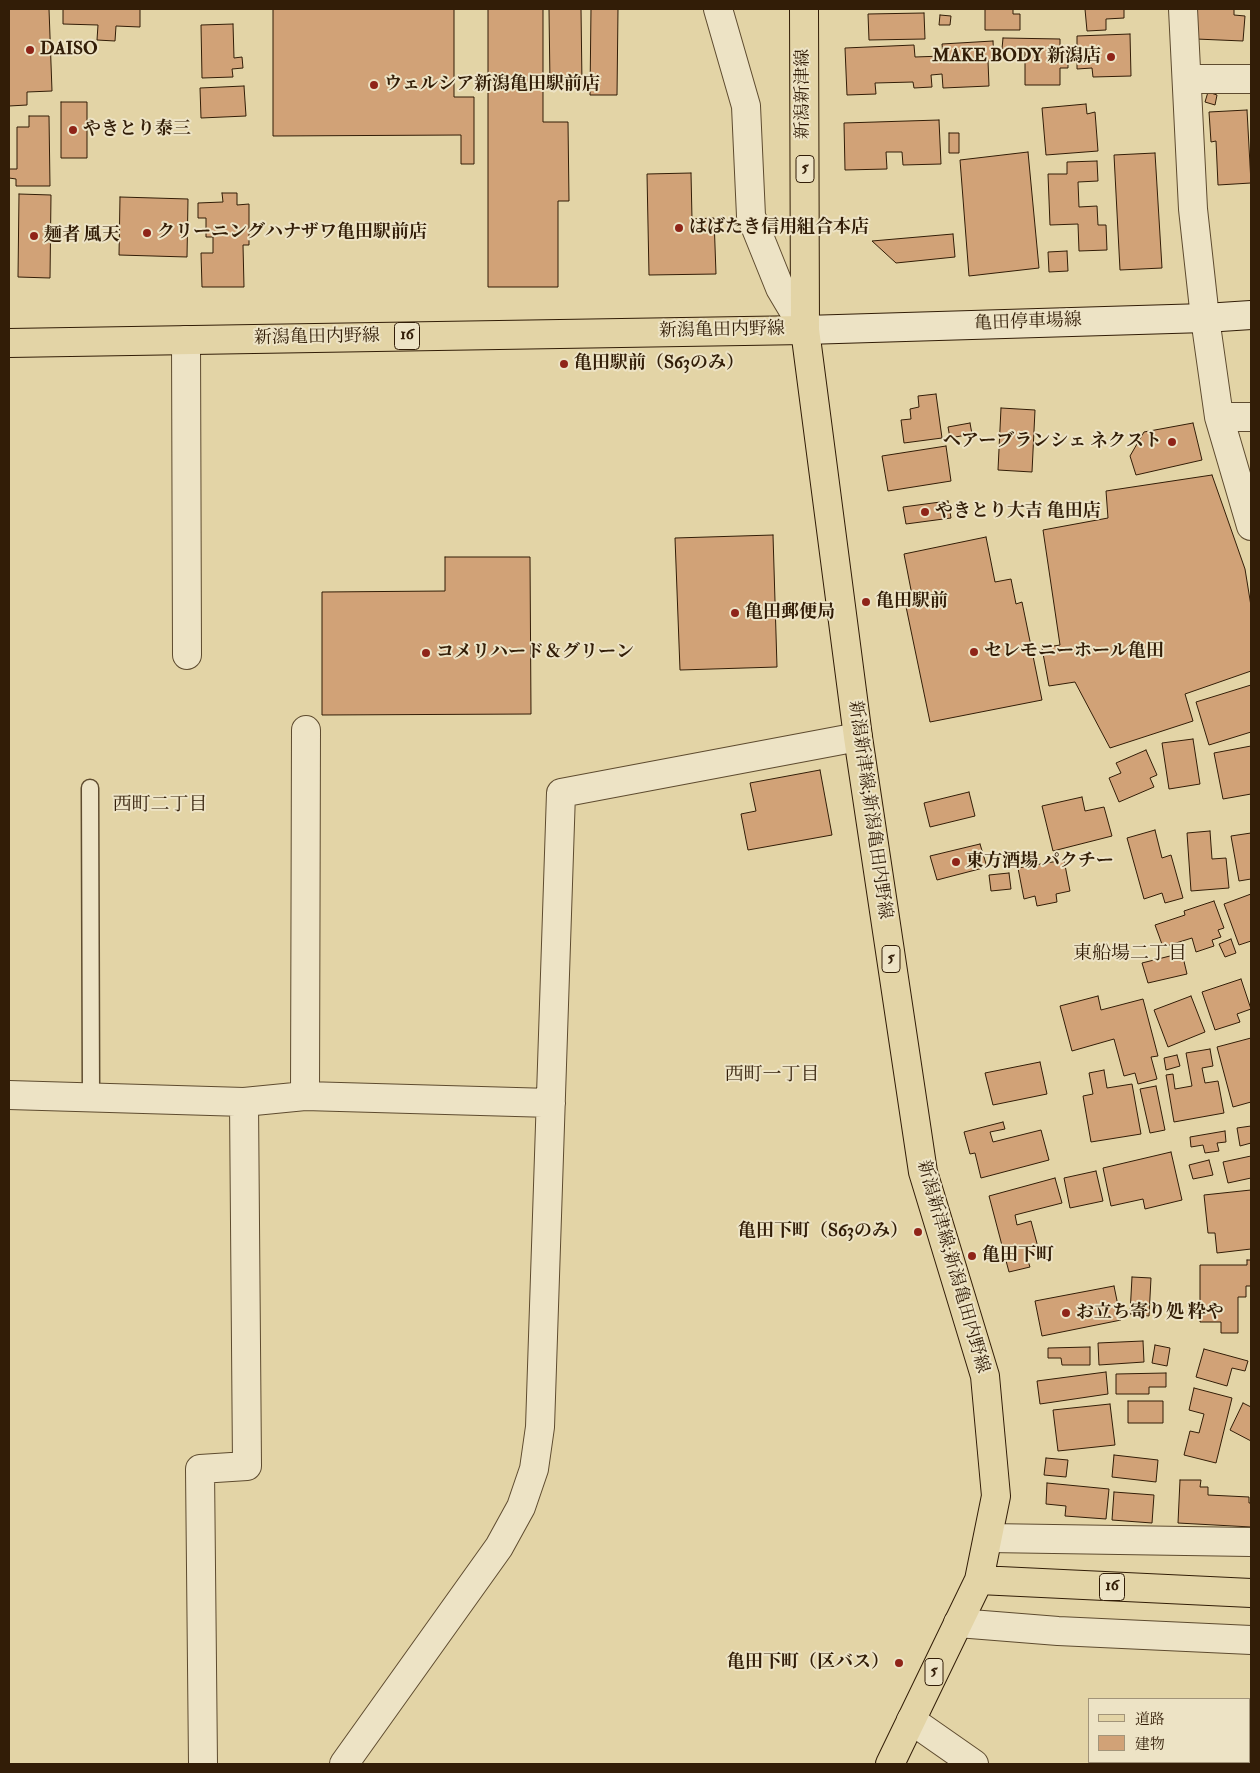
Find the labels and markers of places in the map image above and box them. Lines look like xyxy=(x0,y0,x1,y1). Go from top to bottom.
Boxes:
place label: DAISO xyxy=(40,39,98,61)
marker: DAISO xyxy=(24,44,36,56)
place label: MAKE BODY 新潟店 xyxy=(932,46,1101,68)
marker: MAKE BODY 新潟店 xyxy=(1105,51,1117,63)
place label: ウェルシア新潟亀田駅前店 xyxy=(384,74,600,96)
marker: ウェルシア新潟亀田駅前店 xyxy=(368,79,380,91)
place label: やきとり泰三 xyxy=(83,119,191,141)
marker: やきとり泰三 xyxy=(67,124,79,136)
place label: はばたき信用組合本店 xyxy=(689,217,869,239)
place label: クリーニングハナザワ亀田駅前店 xyxy=(157,222,427,244)
marker: はばたき信用組合本店 xyxy=(673,222,685,234)
place label: 麺者 風天 xyxy=(44,225,120,247)
marker: クリーニングハナザワ亀田駅前店 xyxy=(141,227,153,239)
marker: 麺者 風天 xyxy=(28,230,40,242)
place label: 亀田駅前（S63のみ） xyxy=(574,353,744,375)
marker: 亀田駅前（S63のみ） xyxy=(558,358,570,370)
place label: ヘアーブランシェ ネクスト xyxy=(943,431,1162,453)
marker: ヘアーブランシェ ネクスト xyxy=(1166,436,1178,448)
place label: やきとり大吉 亀田店 xyxy=(935,501,1101,523)
marker: やきとり大吉 亀田店 xyxy=(919,506,931,518)
place label: 亀田駅前 xyxy=(876,591,948,613)
marker: 亀田駅前 xyxy=(860,596,872,608)
place label: 亀田郵便局 xyxy=(745,602,835,624)
marker: 亀田郵便局 xyxy=(729,607,741,619)
place label: セレモニーホール亀田 xyxy=(984,641,1164,663)
place label: コメリハード＆グリーン xyxy=(436,642,634,664)
marker: セレモニーホール亀田 xyxy=(968,646,980,658)
marker: コメリハード＆グリーン xyxy=(420,647,432,659)
place label: 東方酒場 パクチー xyxy=(966,851,1114,873)
marker: 東方酒場 パクチー xyxy=(950,856,962,868)
place label: 亀田下町（S63のみ） xyxy=(738,1221,908,1243)
marker: 亀田下町（S63のみ） xyxy=(912,1226,924,1238)
place label: 亀田下町 xyxy=(982,1245,1054,1267)
marker: 亀田下町 xyxy=(966,1250,978,1262)
place label: お立ち寄り処 粋や xyxy=(1076,1302,1224,1324)
marker: お立ち寄り処 粋や xyxy=(1060,1307,1072,1319)
place label: 亀田下町（区バス） xyxy=(727,1652,889,1674)
marker: 亀田下町（区バス） xyxy=(893,1657,905,1669)

